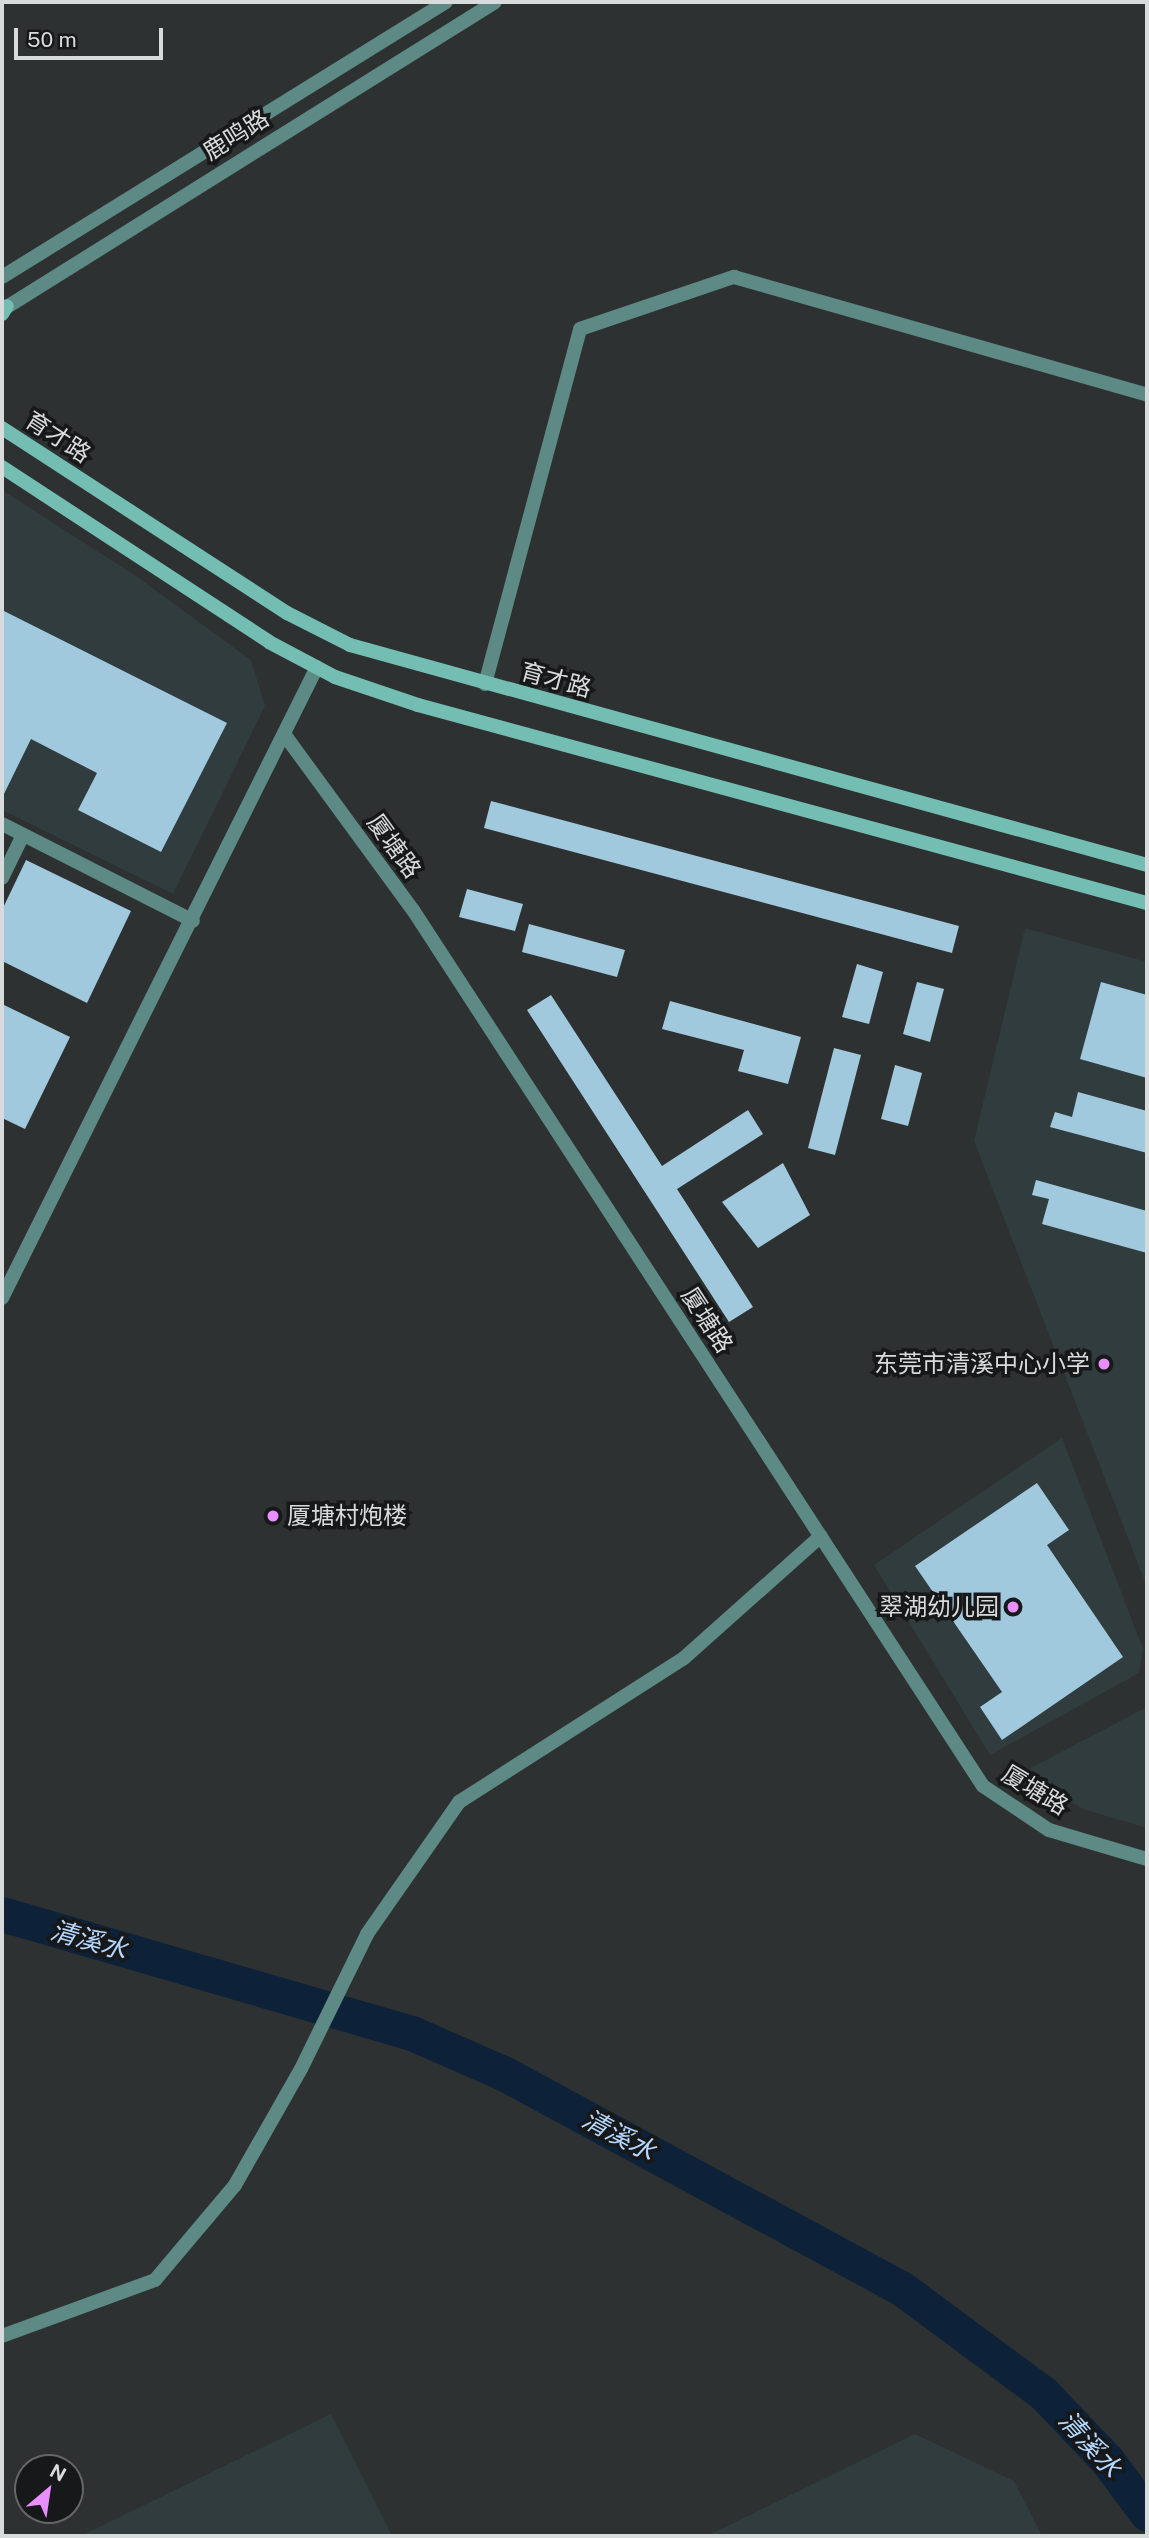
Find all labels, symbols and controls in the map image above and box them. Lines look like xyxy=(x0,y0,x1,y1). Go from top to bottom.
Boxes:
scale bar xyxy=(18,14,166,58)
text: 50 m xyxy=(27,27,77,52)
street label: 鹿鸣路 xyxy=(198,104,274,166)
street label: 育才路 xyxy=(20,405,96,469)
street label: 育才路 xyxy=(517,657,595,703)
street label: 厦塘路 xyxy=(361,808,427,884)
street label: 厦塘路 xyxy=(675,1282,739,1358)
place label: 东莞市清溪中心小学 xyxy=(874,1350,1090,1378)
marker: 东莞市清溪中心小学 xyxy=(1096,1356,1112,1372)
place label: 厦塘村炮楼 xyxy=(287,1502,407,1530)
marker: 厦塘村炮楼 xyxy=(265,1508,281,1524)
place label: 翠湖幼儿园 xyxy=(879,1593,999,1621)
marker: 翠湖幼儿园 xyxy=(1005,1599,1021,1615)
street label: 厦塘路 xyxy=(997,1759,1073,1821)
water label: 清溪水 xyxy=(47,1914,131,1966)
water label: 清溪水 xyxy=(577,2103,661,2167)
water label: 清溪水 xyxy=(1052,2405,1128,2483)
north arrow xyxy=(14,2454,84,2524)
text: N xyxy=(46,2459,70,2486)

